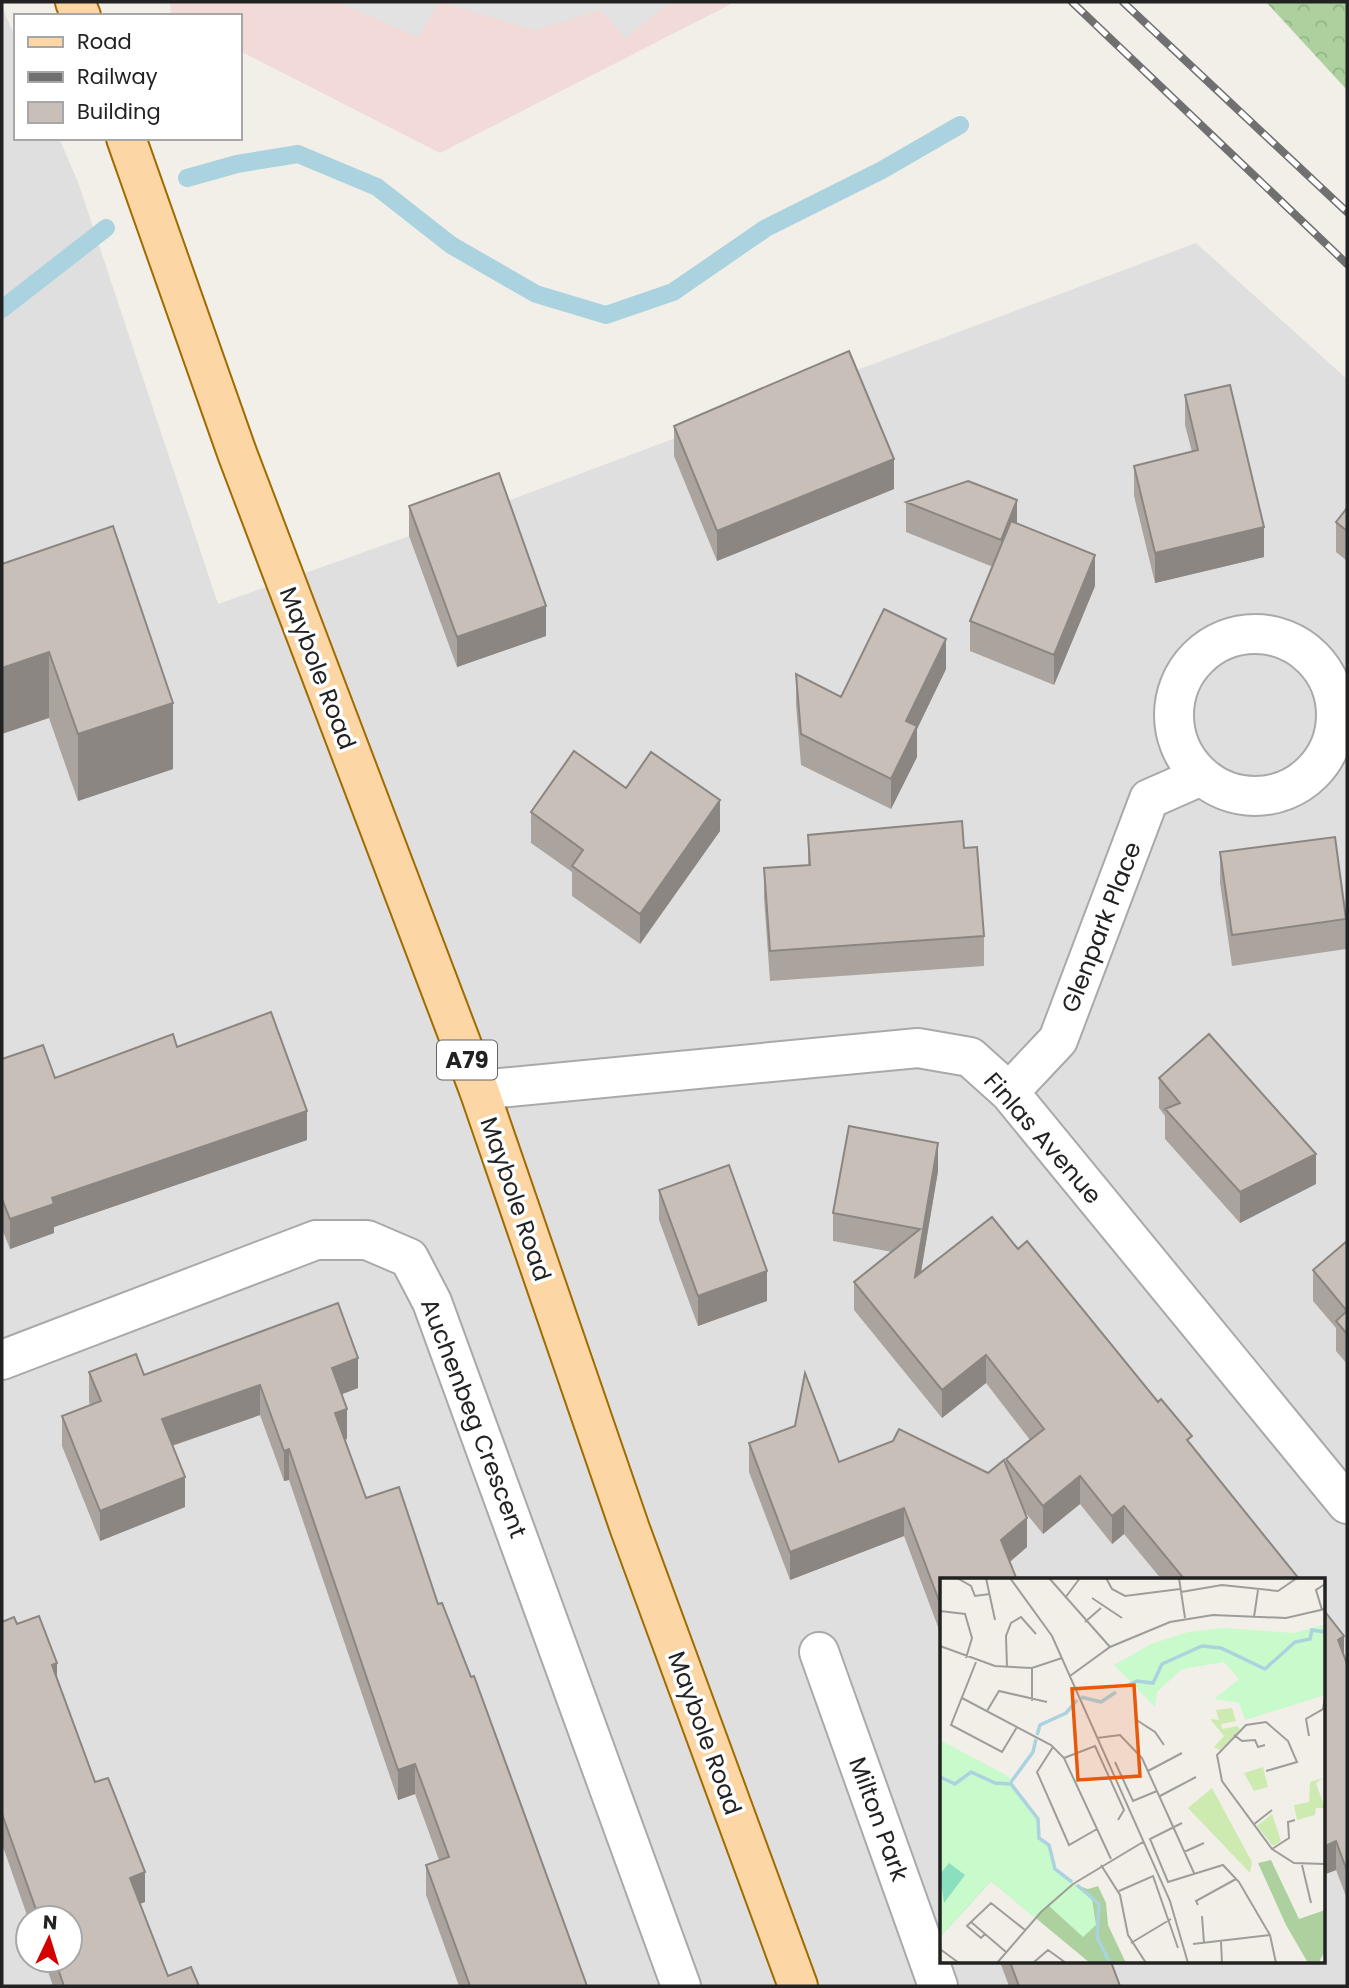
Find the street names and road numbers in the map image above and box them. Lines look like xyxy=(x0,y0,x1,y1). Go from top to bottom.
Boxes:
street label: Maybole Road xyxy=(272,582,364,754)
street label: Glenpark Place xyxy=(1053,837,1149,1017)
road number: A79 xyxy=(437,1040,497,1079)
street label: Finlas Avenue xyxy=(977,1065,1109,1211)
street label: Maybole Road xyxy=(472,1113,560,1285)
street label: Auchenbeg Crescent xyxy=(413,1294,535,1542)
street label: Maybole Road xyxy=(660,1647,750,1819)
street label: Milton Park xyxy=(841,1752,917,1886)

